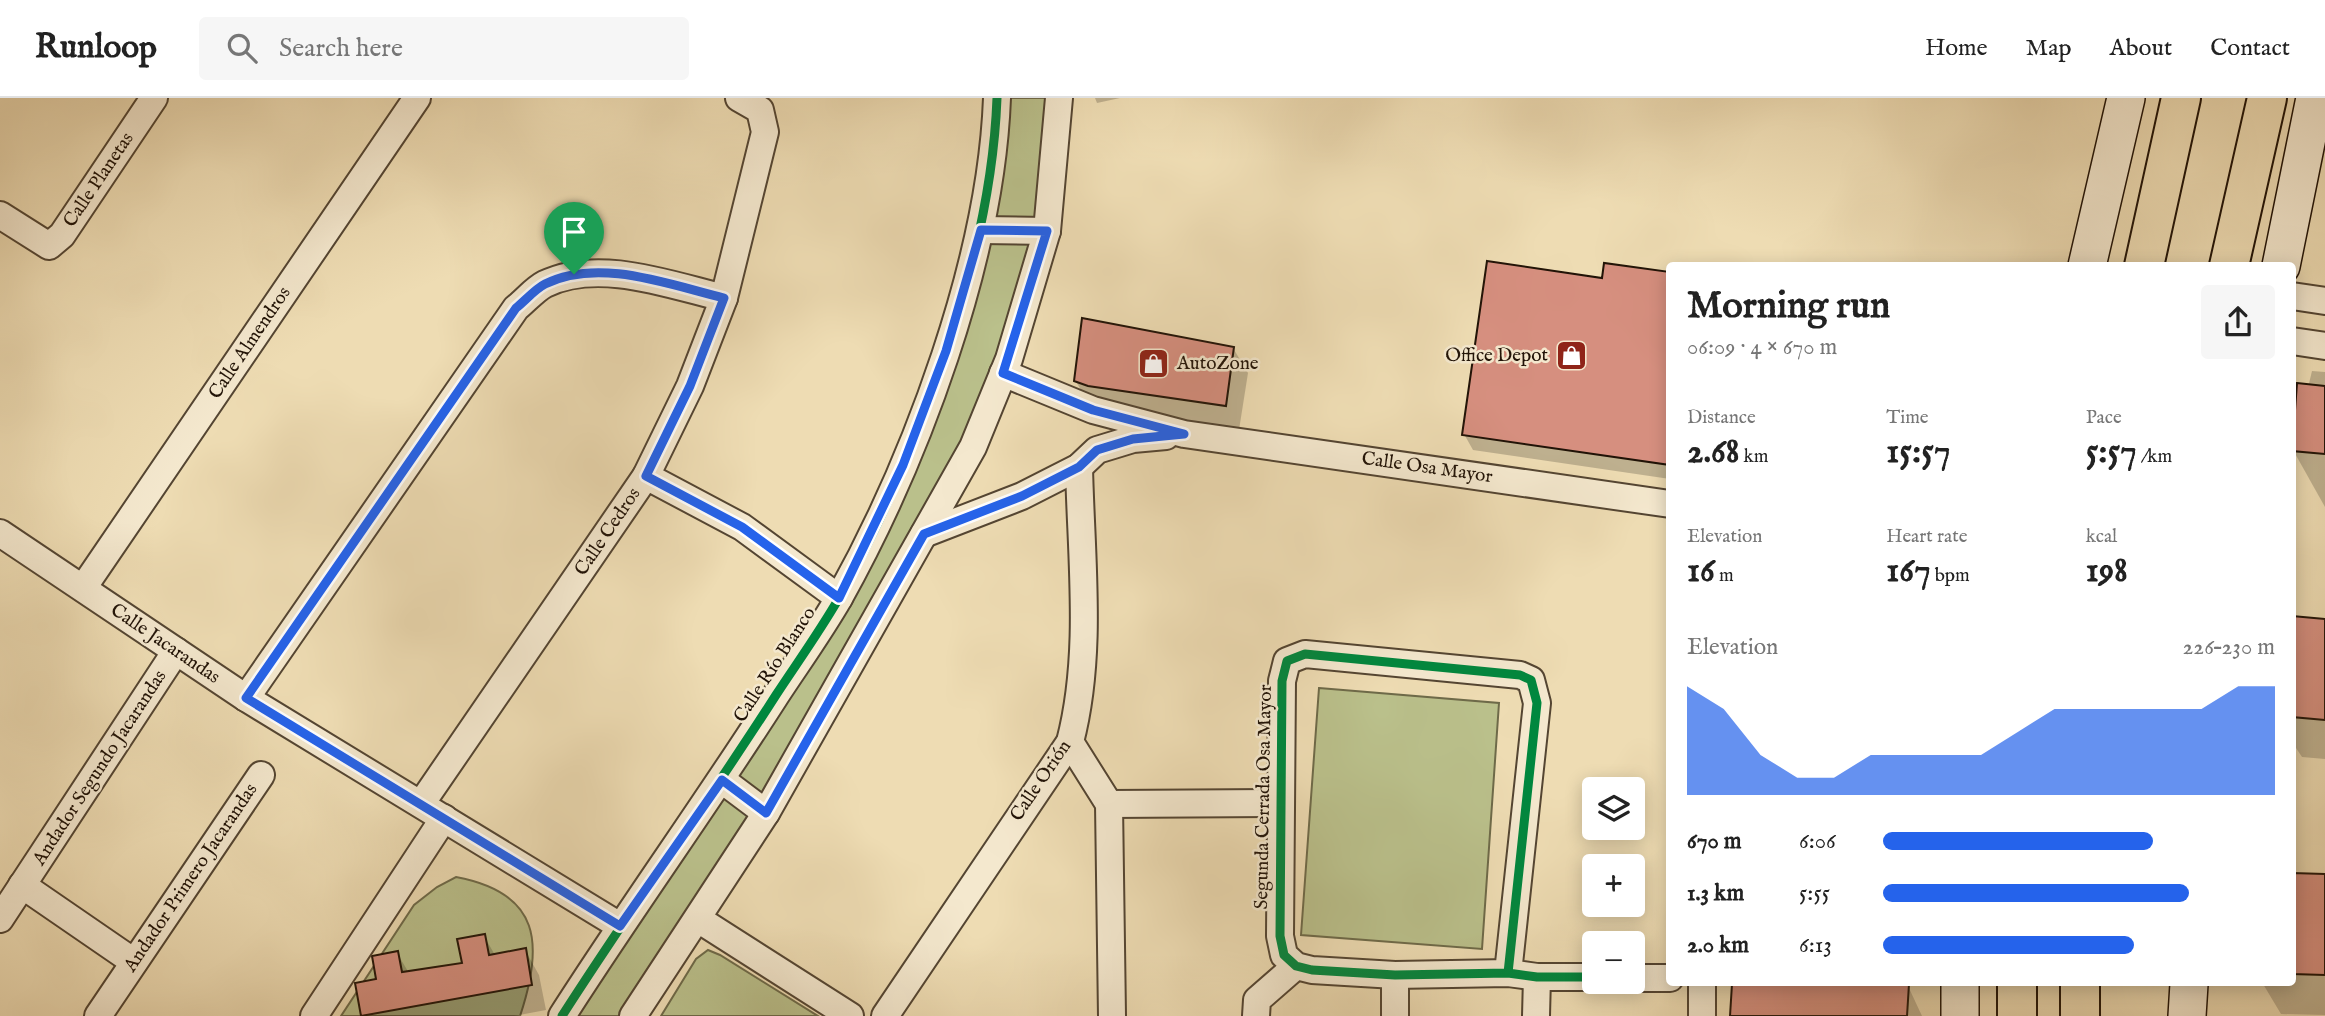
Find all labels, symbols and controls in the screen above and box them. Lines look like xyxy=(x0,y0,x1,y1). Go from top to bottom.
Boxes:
search box xyxy=(199,17,689,80)
text: Runloop xyxy=(35,27,157,69)
icon: search xyxy=(223,29,261,67)
text: Search here xyxy=(279,32,403,65)
text: Home xyxy=(1925,33,1988,64)
text: Map xyxy=(2026,33,2072,64)
text: About xyxy=(2110,33,2172,64)
text: Contact xyxy=(2210,33,2290,64)
street label: Calle Planetas xyxy=(58,128,140,232)
pin xyxy=(544,202,604,274)
icon: arrive xyxy=(555,213,593,251)
street label: Calle Almendros xyxy=(204,282,296,404)
text: Morning run xyxy=(1687,283,1890,331)
button: share xyxy=(2201,285,2275,359)
text: 06:09 · 4 × 670 m xyxy=(1687,333,1837,362)
shop icon: Office Depot xyxy=(1554,339,1588,373)
place label: Office Depot xyxy=(1445,344,1548,368)
shop icon: AutoZone xyxy=(1137,347,1171,381)
place label: AutoZone xyxy=(1176,352,1259,376)
text: Distance xyxy=(1687,406,1756,430)
text: Time xyxy=(1886,406,1929,430)
text: Pace xyxy=(2086,406,2122,430)
text: 2.68 xyxy=(1687,430,1739,475)
text: 15:57 xyxy=(1886,430,1950,475)
text: 5:57 xyxy=(2086,430,2137,475)
text: km xyxy=(1739,445,1768,469)
text: /km xyxy=(2137,445,2172,469)
street label: Calle Osa Mayor xyxy=(1360,447,1494,489)
street label: Calle Cedros xyxy=(570,483,646,581)
text: Elevation xyxy=(1687,525,1762,549)
text: Heart rate xyxy=(1886,525,1967,549)
text: kcal xyxy=(2086,525,2117,549)
text: 16 xyxy=(1687,549,1715,594)
text: 167 xyxy=(1886,549,1931,594)
text: 198 xyxy=(2086,549,2128,594)
text: m xyxy=(1715,564,1734,588)
text: bpm xyxy=(1931,564,1970,588)
street label: Calle Jacarandas xyxy=(106,599,224,689)
street label: Calle Río Blanco xyxy=(729,603,821,727)
text: Elevation xyxy=(1687,633,1778,662)
text: 226–230 m xyxy=(2183,633,2275,662)
street label: Andador Segundo Jacarandas xyxy=(27,666,172,871)
street label: Segunda Cerrada Osa Mayor xyxy=(1250,684,1278,910)
street label: Calle Orión xyxy=(1005,736,1077,826)
map controls xyxy=(1582,777,1645,994)
button: layers xyxy=(1582,777,1645,840)
street label: Andador Primero Jacarandas xyxy=(118,779,263,978)
text: 670 m xyxy=(1687,827,1742,856)
text: 6:06 xyxy=(1799,827,1836,856)
button: + xyxy=(1582,854,1645,917)
text: 1.3 km xyxy=(1687,879,1744,908)
text: 5:55 xyxy=(1799,879,1830,908)
button: − xyxy=(1582,931,1645,994)
text: 2.0 km xyxy=(1687,931,1749,960)
text: 6:13 xyxy=(1799,931,1832,960)

